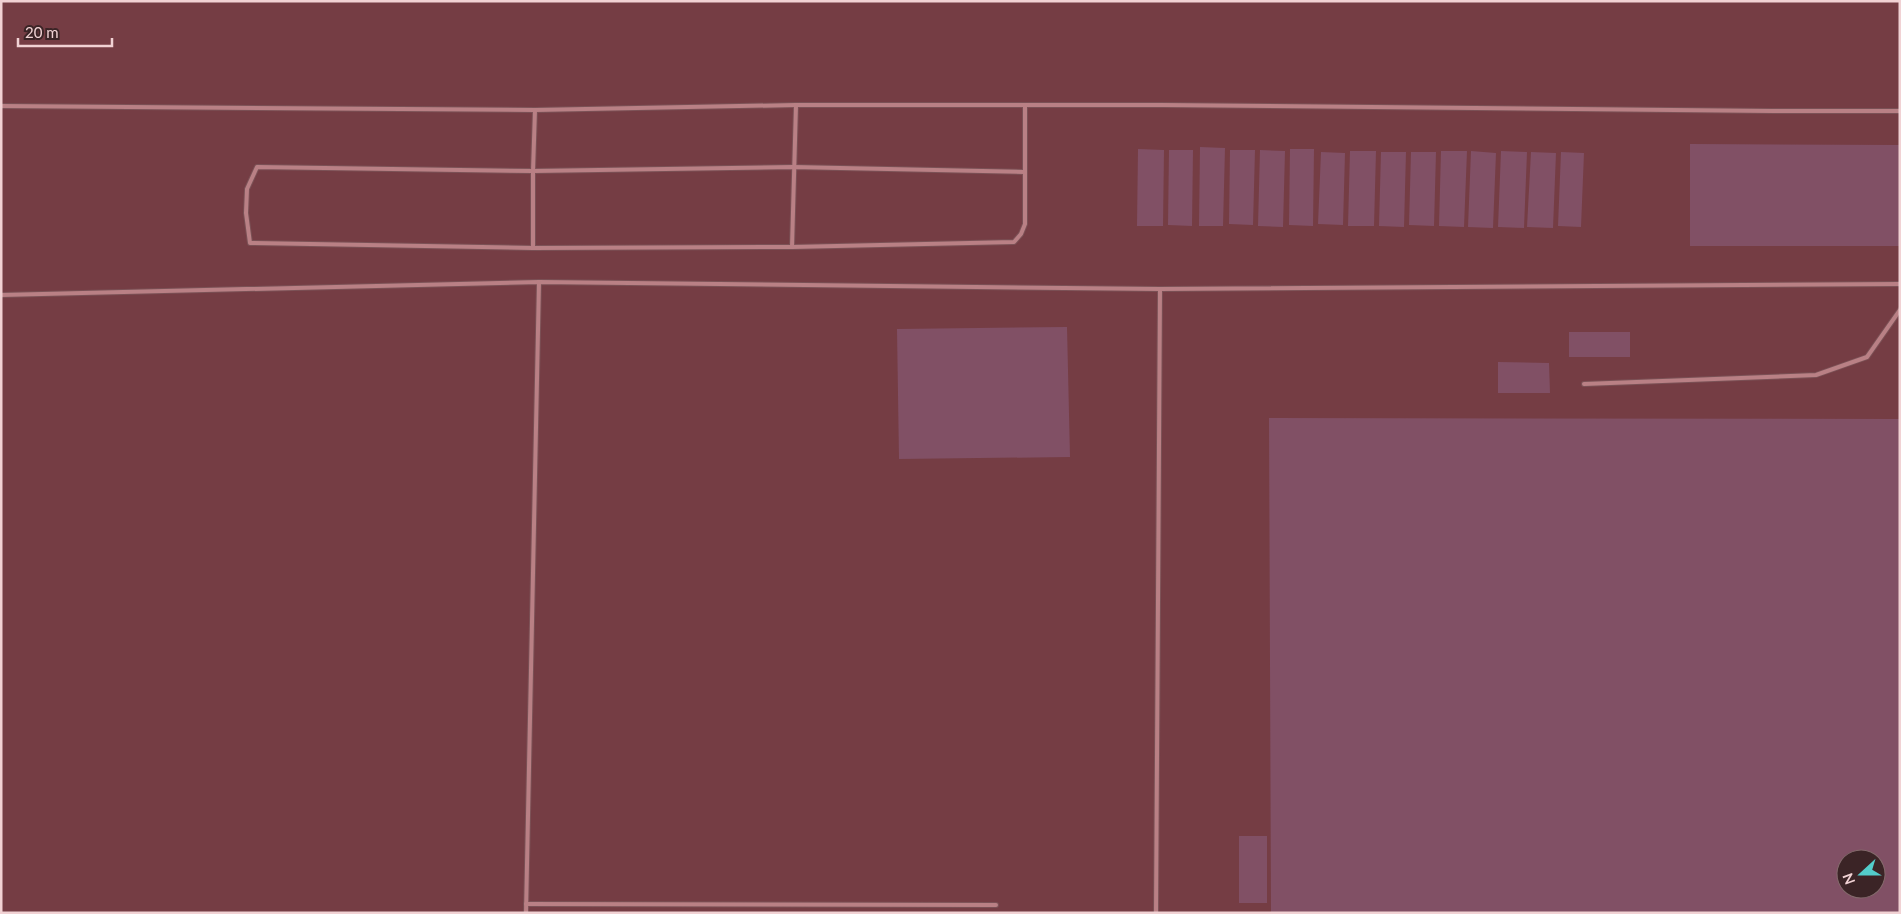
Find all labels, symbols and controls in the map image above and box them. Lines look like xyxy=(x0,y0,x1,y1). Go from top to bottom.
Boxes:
scale bar xyxy=(18,15,111,47)
text: 20 m xyxy=(25,23,59,41)
north arrow xyxy=(1836,849,1886,899)
text: N xyxy=(1839,871,1858,887)

